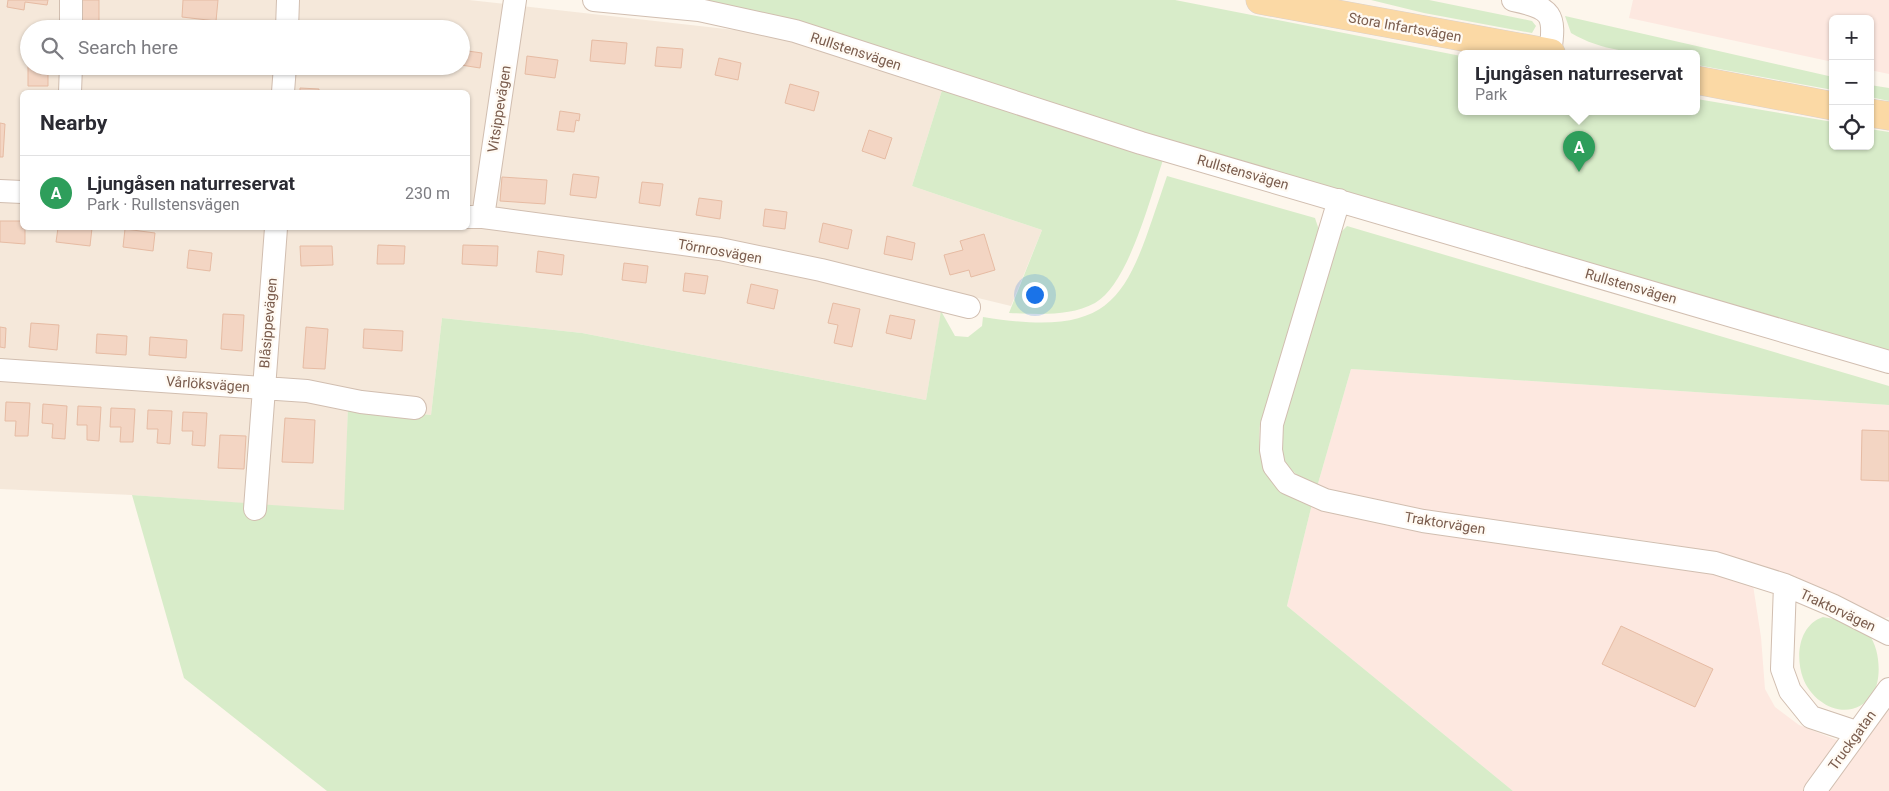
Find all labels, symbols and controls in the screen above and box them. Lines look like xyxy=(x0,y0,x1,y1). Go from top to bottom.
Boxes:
street label: Stora Infartsvägen xyxy=(1347,9,1463,45)
map controls xyxy=(1829,15,1874,150)
button: + xyxy=(1829,15,1874,60)
search box xyxy=(20,20,470,75)
street label: Rullstensvägen xyxy=(809,29,903,73)
icon: search xyxy=(38,34,66,62)
text: Search here xyxy=(78,36,178,59)
popup xyxy=(1458,50,1700,115)
button: − xyxy=(1829,60,1874,105)
text: Ljungåsen naturreservat xyxy=(1475,62,1683,85)
street label: Vitsippevägen xyxy=(484,64,514,154)
text: Park xyxy=(1475,85,1507,104)
button: locate xyxy=(1829,105,1874,150)
text: Nearby xyxy=(40,111,107,135)
pin: A xyxy=(1563,131,1595,172)
street label: Rullstensvägen xyxy=(1195,151,1291,193)
text: Ljungåsen naturreservat xyxy=(87,172,295,195)
text: A xyxy=(51,184,61,203)
text: 230 m xyxy=(405,184,450,203)
text: Park · Rullstensvägen xyxy=(87,195,240,214)
street label: Törnrosvägen xyxy=(677,236,763,266)
street label: Rullstensvägen xyxy=(1583,265,1679,307)
street label: Blåsippevägen xyxy=(256,277,280,369)
your location xyxy=(1022,282,1048,308)
street label: Vårlöksvägen xyxy=(166,373,250,395)
street label: Traktorvägen xyxy=(1403,509,1487,537)
street label: Traktorvägen xyxy=(1798,585,1878,635)
street label: Truckgatan xyxy=(1825,707,1879,773)

